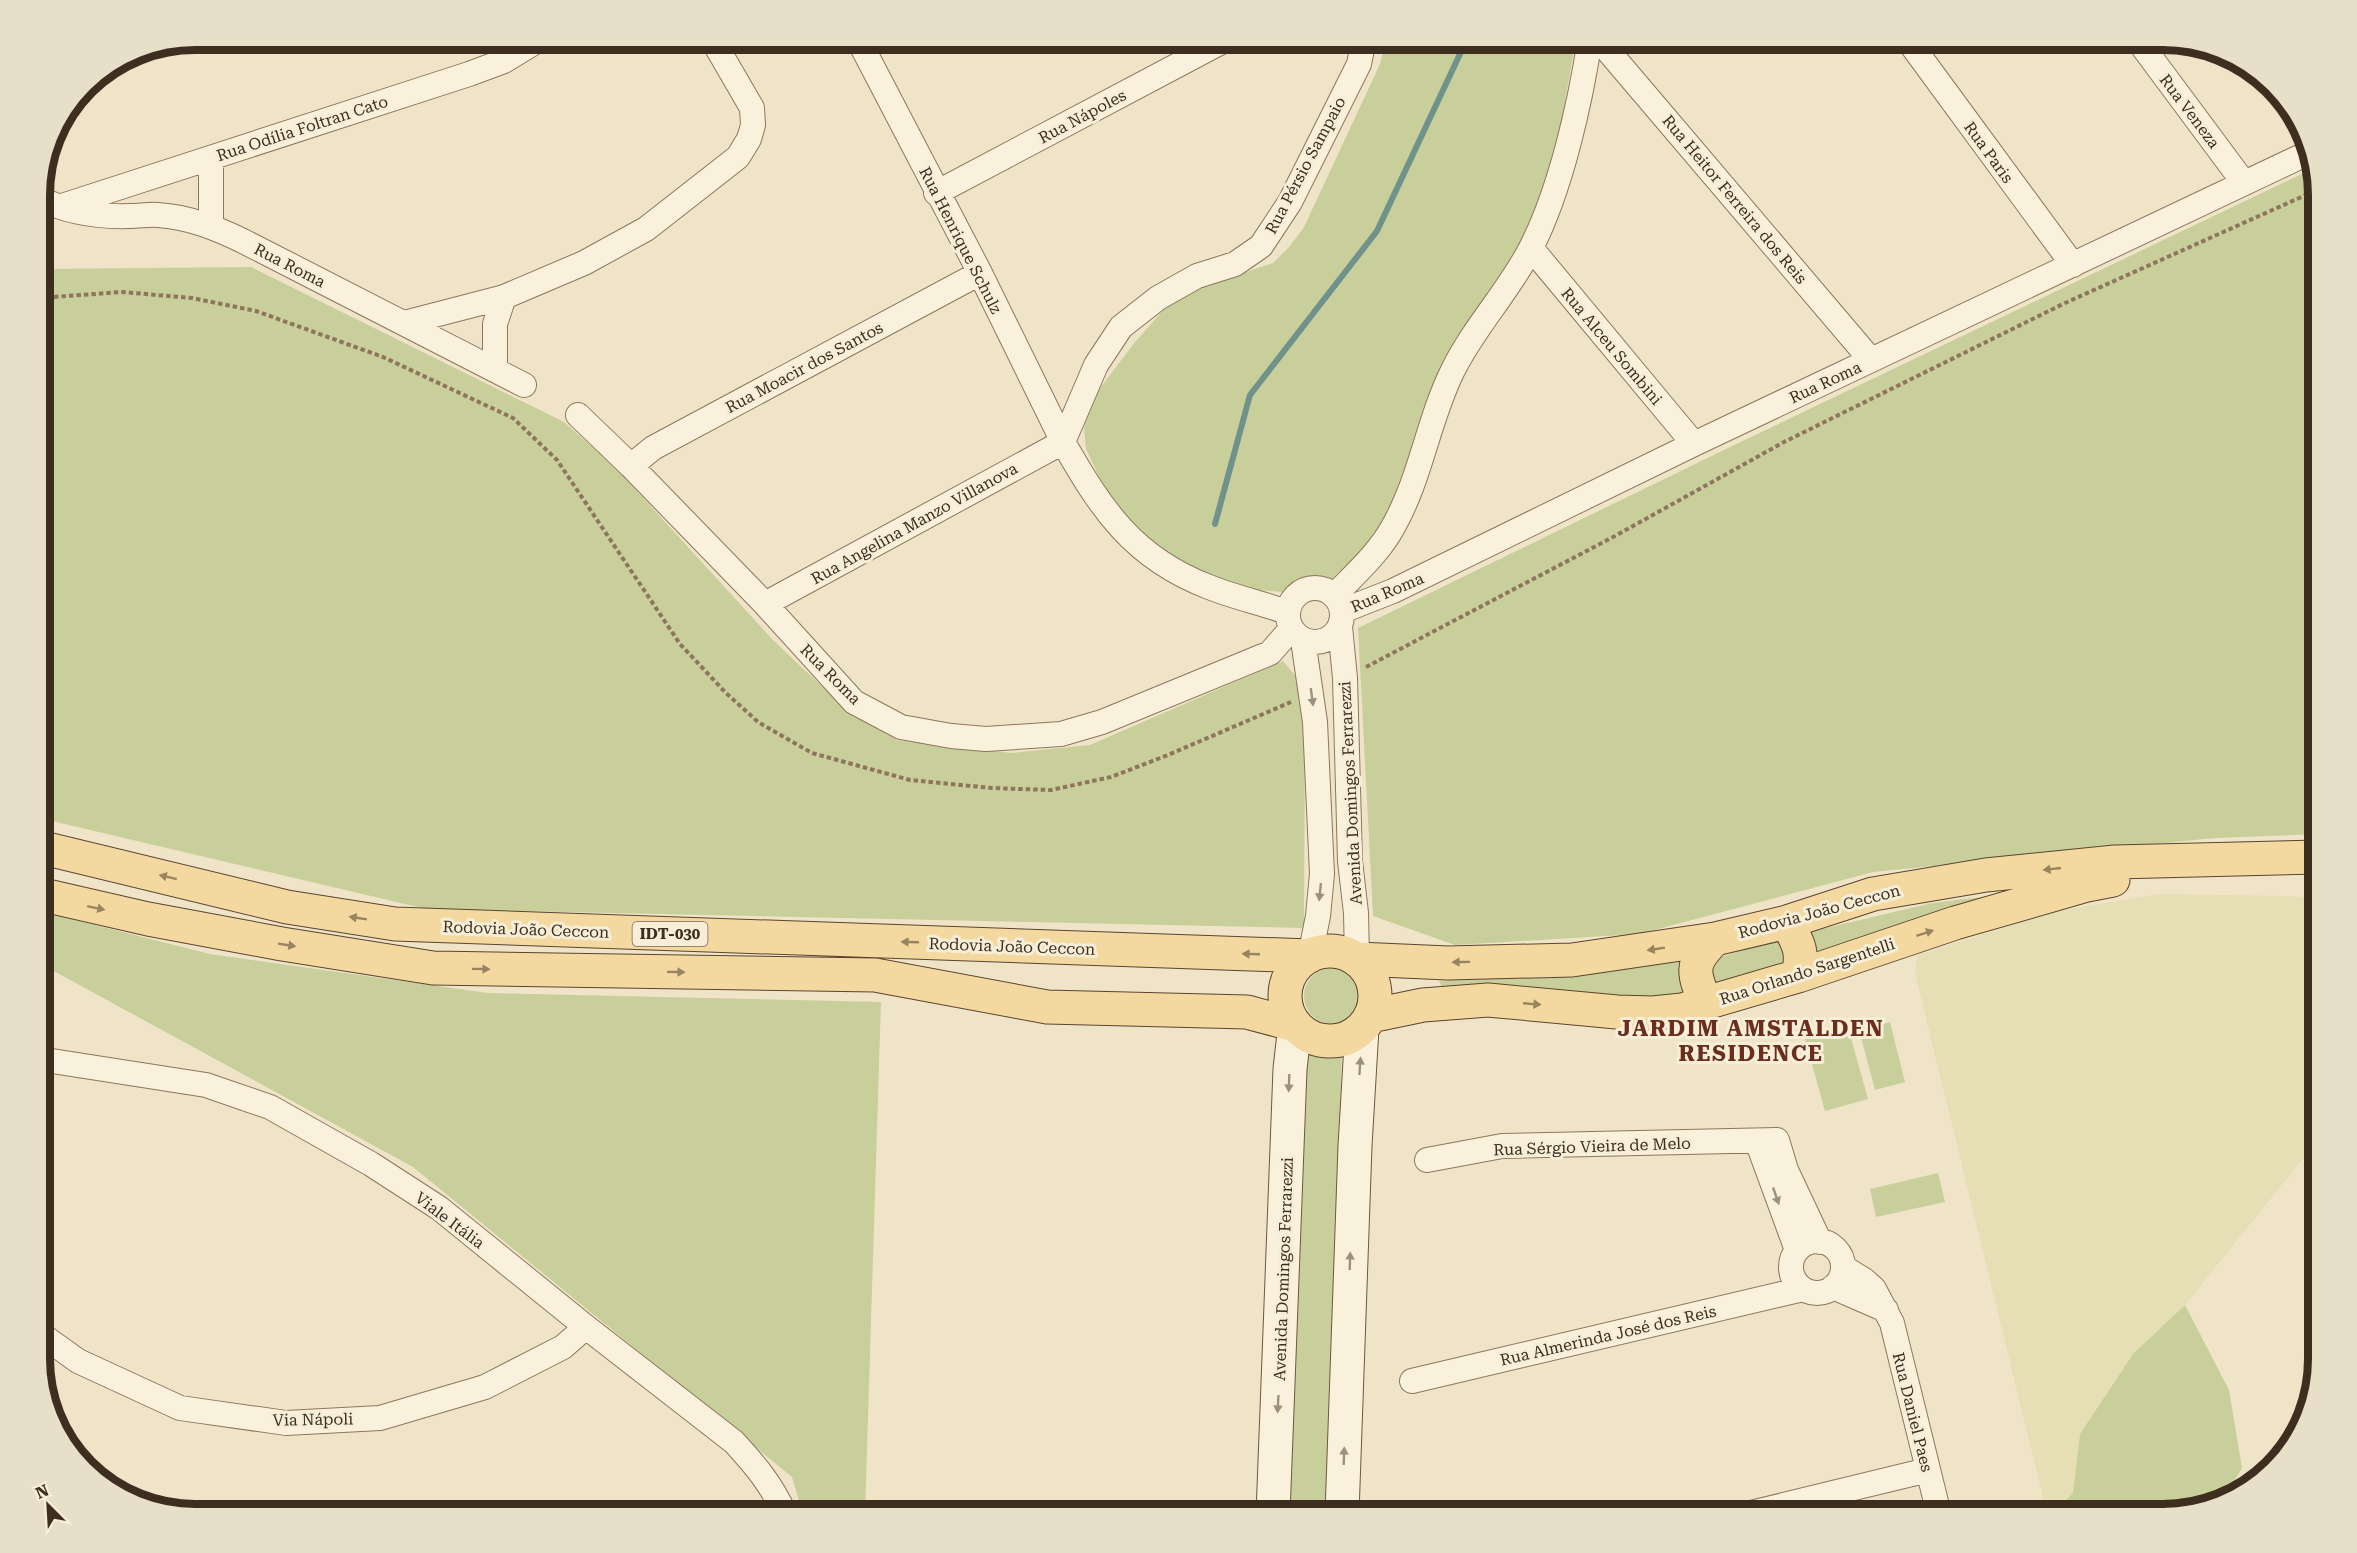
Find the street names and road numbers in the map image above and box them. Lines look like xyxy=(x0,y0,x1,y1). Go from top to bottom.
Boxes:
street label: Rua Veneza xyxy=(2156,71,2224,152)
street label: Rua Nápoles xyxy=(1035,85,1130,147)
street label: Rua Odília Foltran Cato xyxy=(214,92,390,165)
street label: Rua Pérsio Sampaio xyxy=(1261,93,1350,237)
street label: Rua Heitor Ferreira dos Reis xyxy=(1658,111,1811,288)
street label: Rua Paris xyxy=(1960,118,2017,187)
street label: Rua Henrique Schulz xyxy=(915,164,1006,317)
street label: Rua Roma xyxy=(251,239,329,292)
street label: Rua Alceu Sombini xyxy=(1557,284,1666,409)
street label: Rua Moacir dos Santos xyxy=(722,318,886,417)
street label: Rua Roma xyxy=(1786,357,1865,407)
street label: Rua Angelina Manzo Villanova xyxy=(808,458,1021,588)
street label: Rua Roma xyxy=(1348,568,1427,616)
street label: Rua Roma xyxy=(797,640,865,709)
street label: Avenida Domingos Ferrarezzi xyxy=(1335,681,1366,905)
street label: Rodovia João Ceccon xyxy=(1736,881,1902,942)
street label: Rodovia João Ceccon xyxy=(442,917,610,942)
road number: IDT-030 xyxy=(632,922,708,946)
street label: Rodovia João Ceccon xyxy=(928,934,1096,959)
street label: Rua Orlando Sargentelli xyxy=(1717,934,1897,1009)
street label: Rua Sérgio Vieira de Melo xyxy=(1493,1134,1691,1159)
street label: Avenida Domingos Ferrarezzi xyxy=(1270,1157,1297,1381)
street label: Viale Itália xyxy=(411,1188,488,1253)
street label: Rua Almerinda José dos Reis xyxy=(1498,1301,1718,1370)
street label: Rua Daniel Paes xyxy=(1888,1350,1937,1474)
street label: Via Nápoli xyxy=(273,1409,353,1430)

